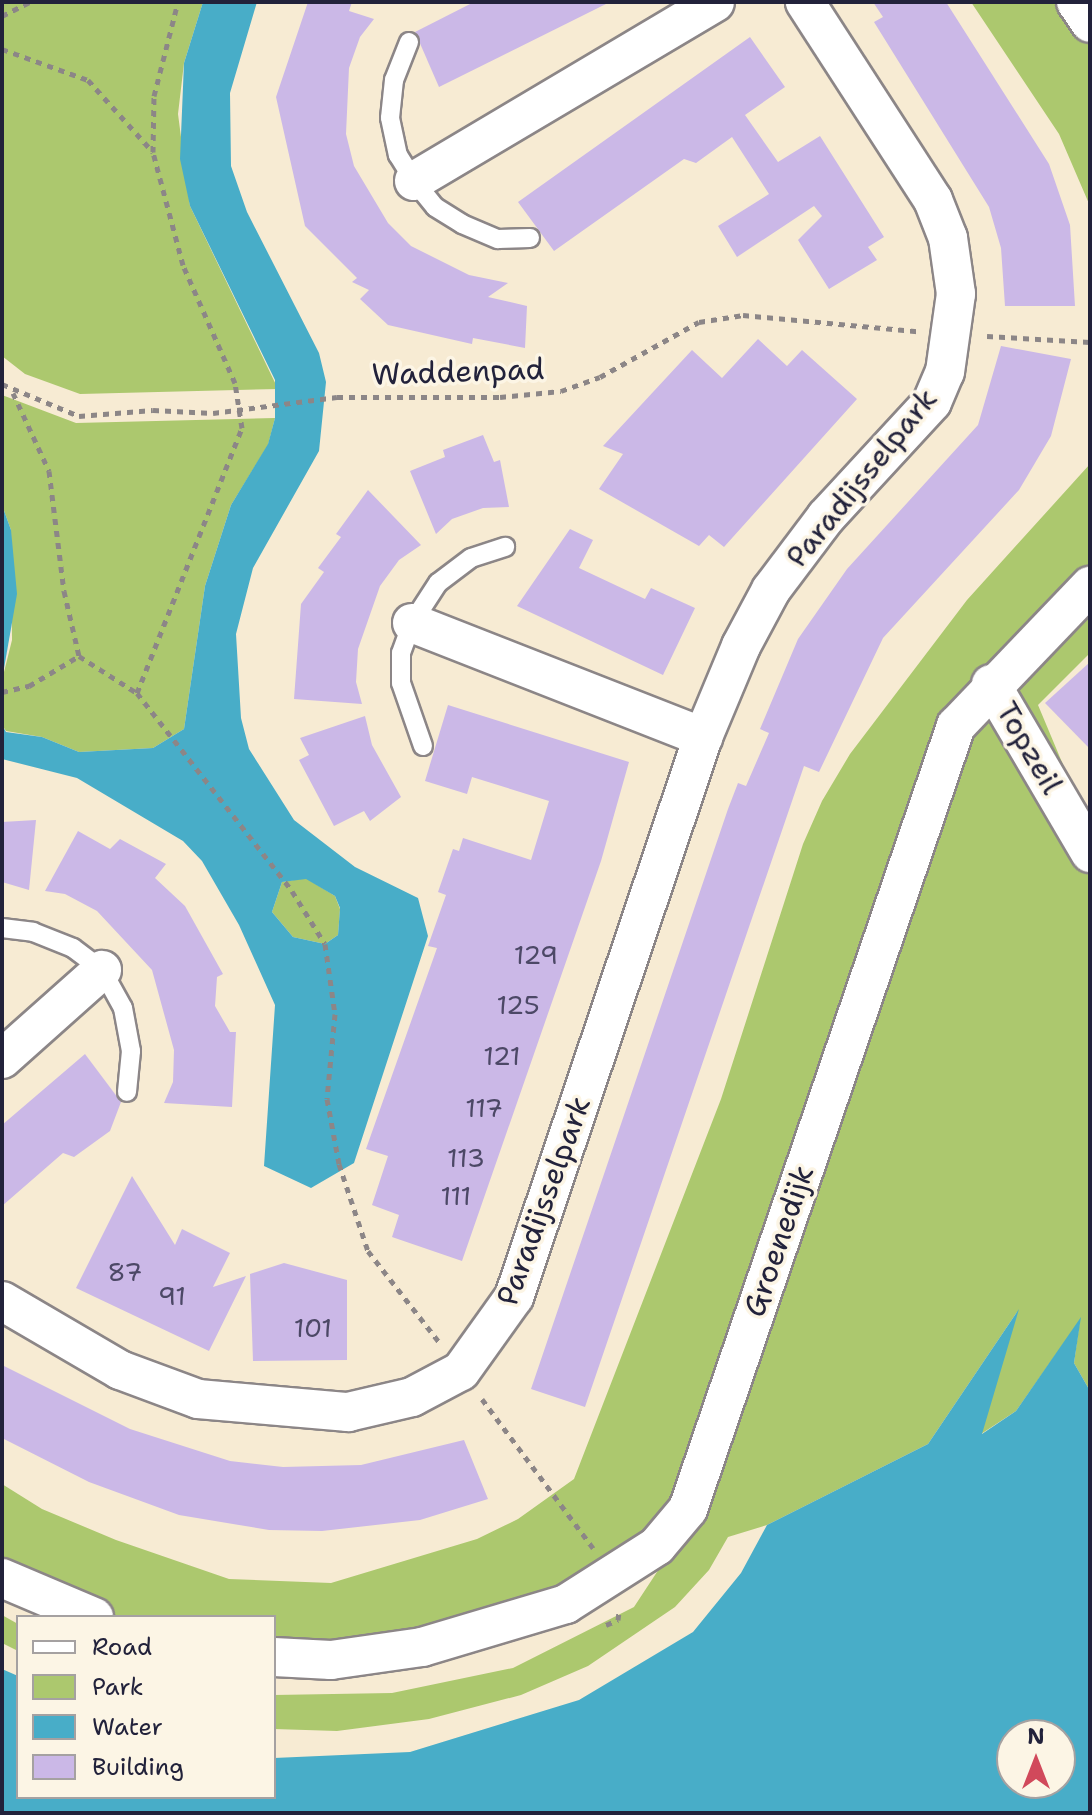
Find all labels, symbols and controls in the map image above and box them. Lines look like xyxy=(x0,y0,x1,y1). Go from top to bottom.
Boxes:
street label: Waddenpad xyxy=(371,351,545,393)
street label: Paradijsselpark xyxy=(779,381,945,575)
street label: Topzeil xyxy=(988,695,1070,801)
house number: 129 xyxy=(514,939,558,971)
house number: 125 xyxy=(496,989,540,1021)
house number: 121 xyxy=(483,1040,521,1072)
house number: 117 xyxy=(465,1092,503,1124)
street label: Paradijsselpark xyxy=(490,1092,598,1310)
house number: 113 xyxy=(447,1142,485,1174)
street label: Groenedijk xyxy=(736,1161,822,1321)
house number: 111 xyxy=(441,1180,471,1212)
house number: 87 xyxy=(108,1256,142,1288)
house number: 91 xyxy=(158,1280,186,1312)
house number: 101 xyxy=(294,1312,332,1344)
legend xyxy=(16,1615,276,1799)
text: Road xyxy=(92,1631,152,1663)
text: Park xyxy=(92,1671,144,1703)
text: Water xyxy=(92,1711,163,1743)
north arrow xyxy=(996,1719,1076,1799)
text: N xyxy=(1027,1722,1045,1751)
text: Building xyxy=(92,1751,184,1783)

